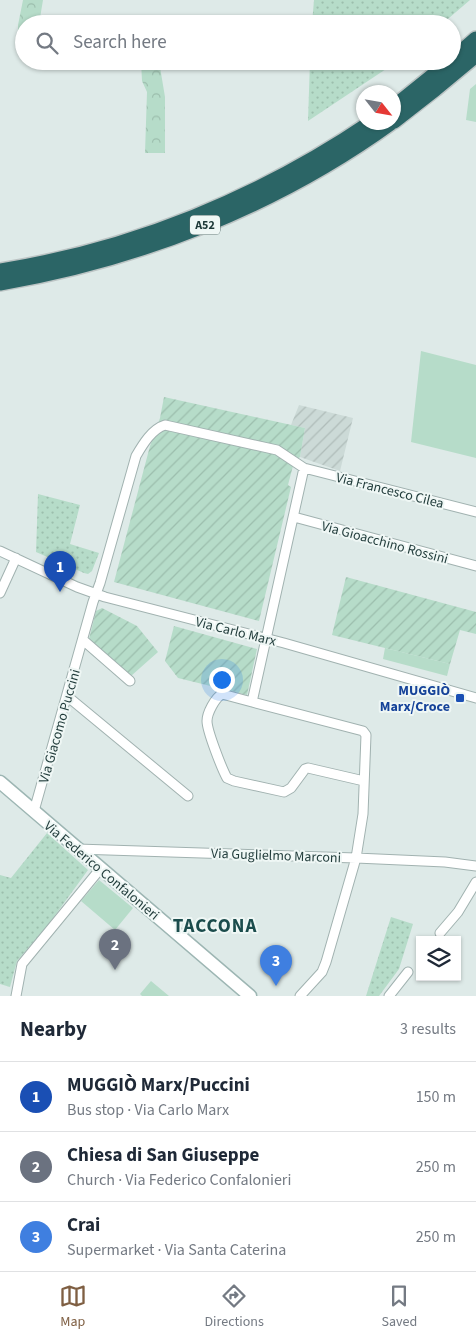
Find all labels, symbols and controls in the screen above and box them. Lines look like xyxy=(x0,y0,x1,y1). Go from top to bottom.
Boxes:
search box xyxy=(15,15,461,70)
icon: search xyxy=(33,29,61,57)
text: Search here xyxy=(73,29,167,56)
north arrow xyxy=(356,85,401,130)
road number: A52 xyxy=(190,216,220,234)
street label: Via Francesco Cilea xyxy=(334,468,446,514)
street label: Via Gioacchino Rossini xyxy=(319,516,450,569)
pin: 1 xyxy=(44,551,76,592)
street label: Via Carlo Marx xyxy=(193,612,279,652)
street label: Via Giacomo Puccini xyxy=(34,667,86,786)
your location xyxy=(209,667,235,693)
place label: MUGGIÒ Marx/Croce xyxy=(380,681,450,717)
marker: MUGGIÒ Marx/Croce xyxy=(454,692,466,704)
street label: Via Federico Confalonieri xyxy=(39,816,163,925)
street label: Via Guglielmo Marconi xyxy=(211,844,341,868)
district label: TACCONA xyxy=(173,913,257,940)
pin: 2 xyxy=(99,929,131,970)
map controls xyxy=(416,936,461,981)
button: layers xyxy=(416,936,461,981)
pin: 3 xyxy=(260,945,292,986)
text: Nearby xyxy=(20,1014,87,1044)
text: 3 results xyxy=(400,1018,456,1040)
text: MUGGIÒ Marx/Puccini xyxy=(67,1072,250,1099)
text: 1 xyxy=(32,1086,40,1108)
text: 150 m xyxy=(416,1086,456,1108)
text: Bus stop · Via Carlo Marx xyxy=(67,1099,229,1121)
text: Chiesa di San Giuseppe xyxy=(67,1142,259,1169)
text: 2 xyxy=(32,1156,40,1178)
text: 250 m xyxy=(416,1156,456,1178)
text: Church · Via Federico Confalonieri xyxy=(67,1169,291,1191)
text: Crai xyxy=(67,1212,100,1239)
text: 3 xyxy=(32,1226,40,1248)
text: 250 m xyxy=(416,1226,456,1248)
text: Supermarket · Via Santa Caterina xyxy=(67,1239,286,1261)
tab: Map xyxy=(59,1282,87,1332)
tab: Directions xyxy=(205,1282,264,1332)
tab: Saved xyxy=(381,1282,417,1332)

